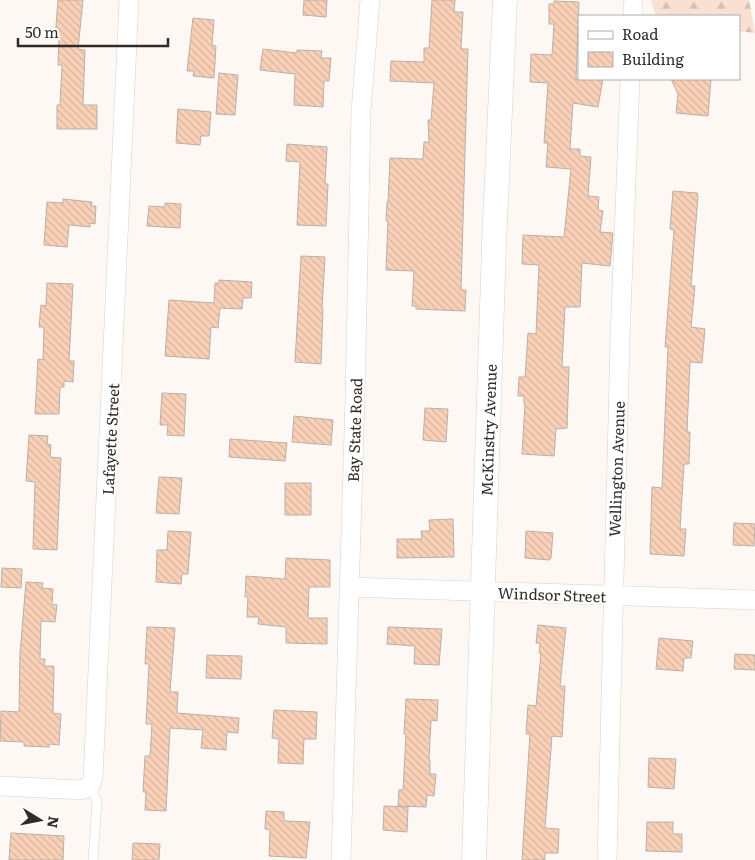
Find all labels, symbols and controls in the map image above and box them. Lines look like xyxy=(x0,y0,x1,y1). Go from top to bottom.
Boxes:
scale bar xyxy=(18,15,168,47)
legend xyxy=(578,15,740,80)
text: 50 m xyxy=(25,20,59,43)
text: Road xyxy=(622,22,658,45)
text: Building xyxy=(622,47,684,70)
street label: McKinstry Avenue xyxy=(474,363,502,496)
street label: Bay State Road xyxy=(341,377,367,483)
street label: Lafayette Street xyxy=(96,382,124,496)
street label: Wellington Avenue xyxy=(602,400,630,537)
street label: Windsor Street xyxy=(497,581,607,607)
north arrow xyxy=(15,795,65,845)
text: N xyxy=(43,815,65,830)

